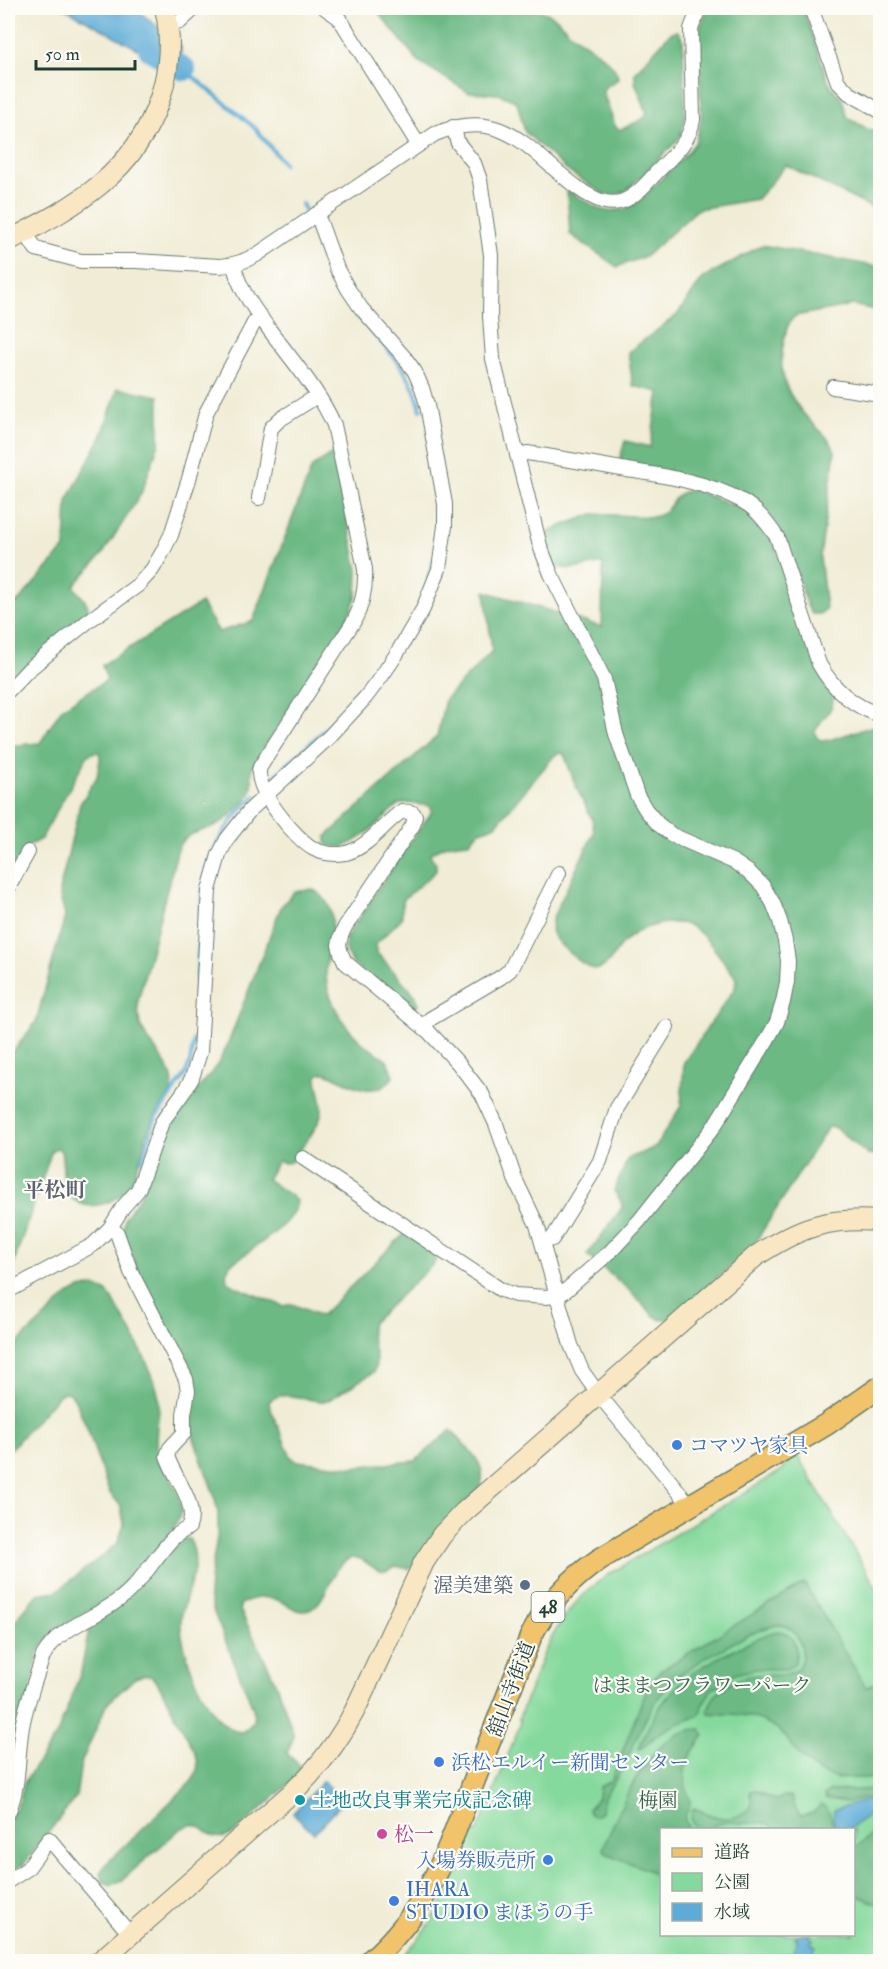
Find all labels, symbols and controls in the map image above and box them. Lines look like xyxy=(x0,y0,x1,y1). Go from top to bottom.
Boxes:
scale bar xyxy=(36,33,135,71)
text: 50 m xyxy=(45,43,80,66)
district label: 平松町 xyxy=(24,1177,87,1204)
place label: コマツヤ家具 xyxy=(689,1433,808,1458)
marker: コマツヤ家具 xyxy=(670,1438,684,1452)
place label: 渥美建築 xyxy=(433,1573,513,1598)
marker: 渥美建築 xyxy=(518,1578,532,1592)
road number: 48 xyxy=(532,1592,564,1622)
street label: 舘山寺街道 xyxy=(481,1638,541,1740)
park label: はままつフラワーパーク xyxy=(593,1673,812,1698)
place label: 浜松エルイー新聞センター xyxy=(451,1750,689,1775)
marker: 浜松エルイー新聞センター xyxy=(432,1755,446,1769)
place label: 土地改良事業完成記念碑 xyxy=(312,1788,532,1813)
park label: 梅園 xyxy=(638,1788,678,1813)
marker: 土地改良事業完成記念碑 xyxy=(293,1793,307,1807)
place label: 松一 xyxy=(394,1822,434,1847)
marker: 松一 xyxy=(375,1827,389,1841)
legend xyxy=(660,1828,855,1936)
text: 道路 xyxy=(714,1841,750,1864)
place label: 入場券販売所 xyxy=(416,1848,536,1873)
marker: 入場券販売所 xyxy=(541,1853,555,1867)
text: 公園 xyxy=(714,1871,750,1894)
place label: IHARA STUDIO まほうの手 xyxy=(406,1877,593,1925)
marker: IHARA STUDIO まほうの手 xyxy=(387,1894,401,1908)
text: 水域 xyxy=(714,1901,750,1924)

